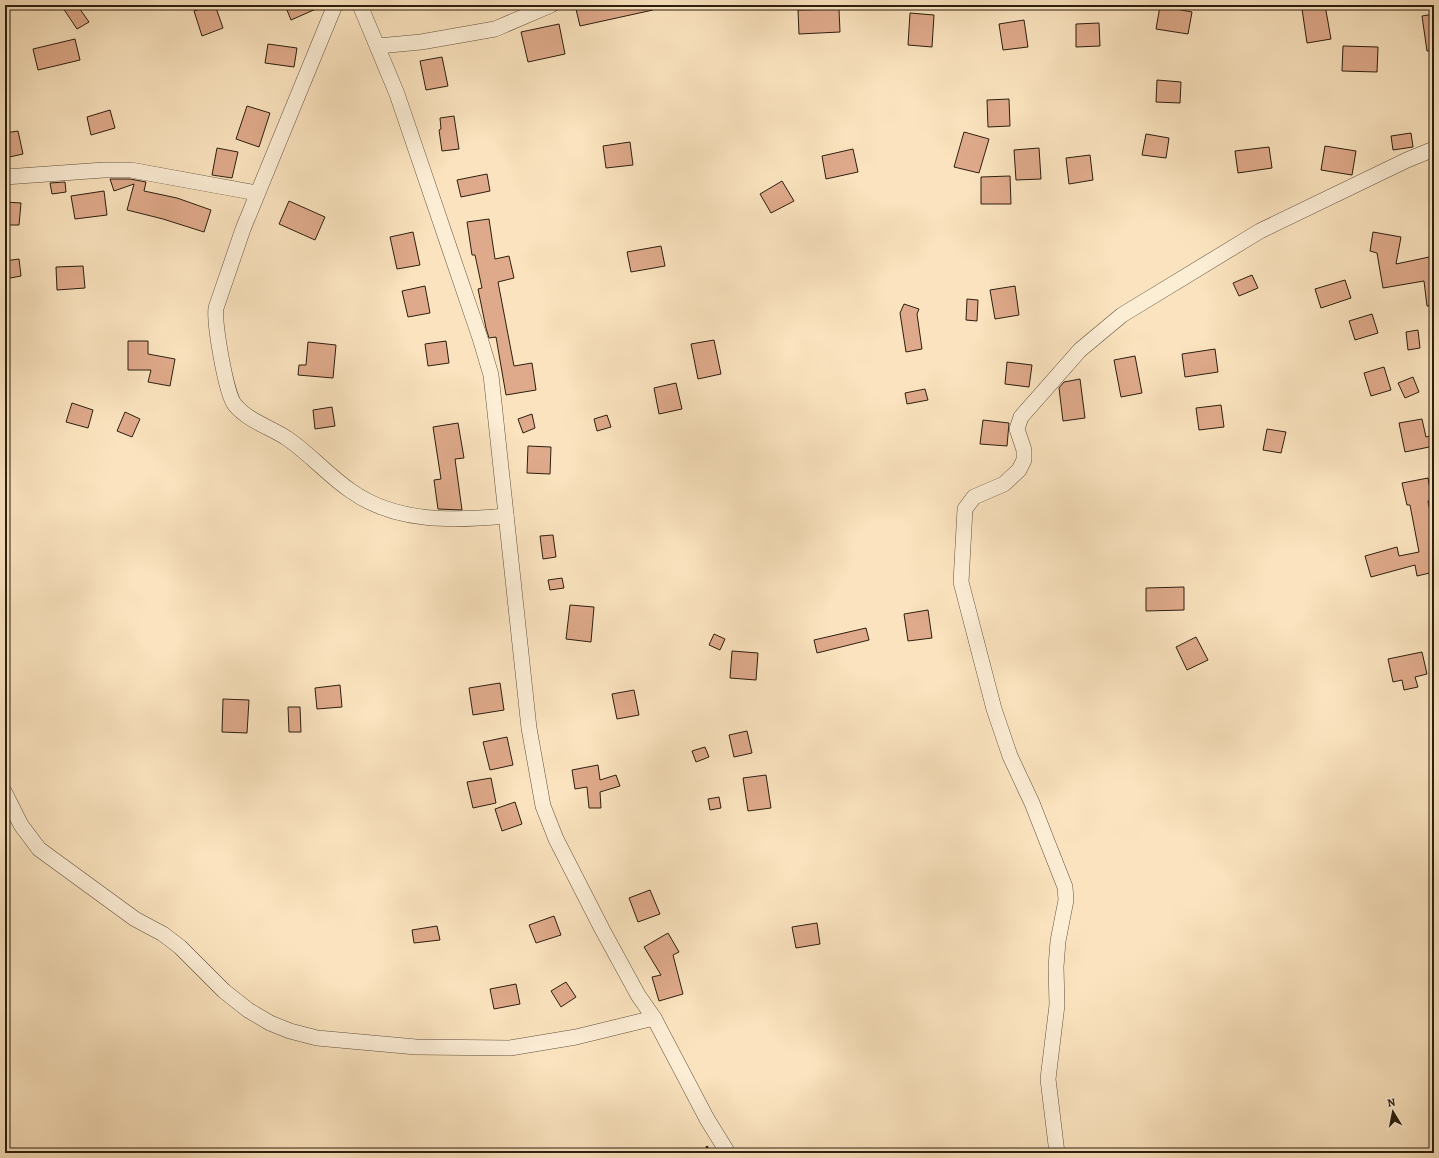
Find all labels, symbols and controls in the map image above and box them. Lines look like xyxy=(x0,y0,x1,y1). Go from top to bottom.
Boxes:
north arrow xyxy=(1373,1092,1413,1132)
text: N xyxy=(1386,1095,1397,1111)

